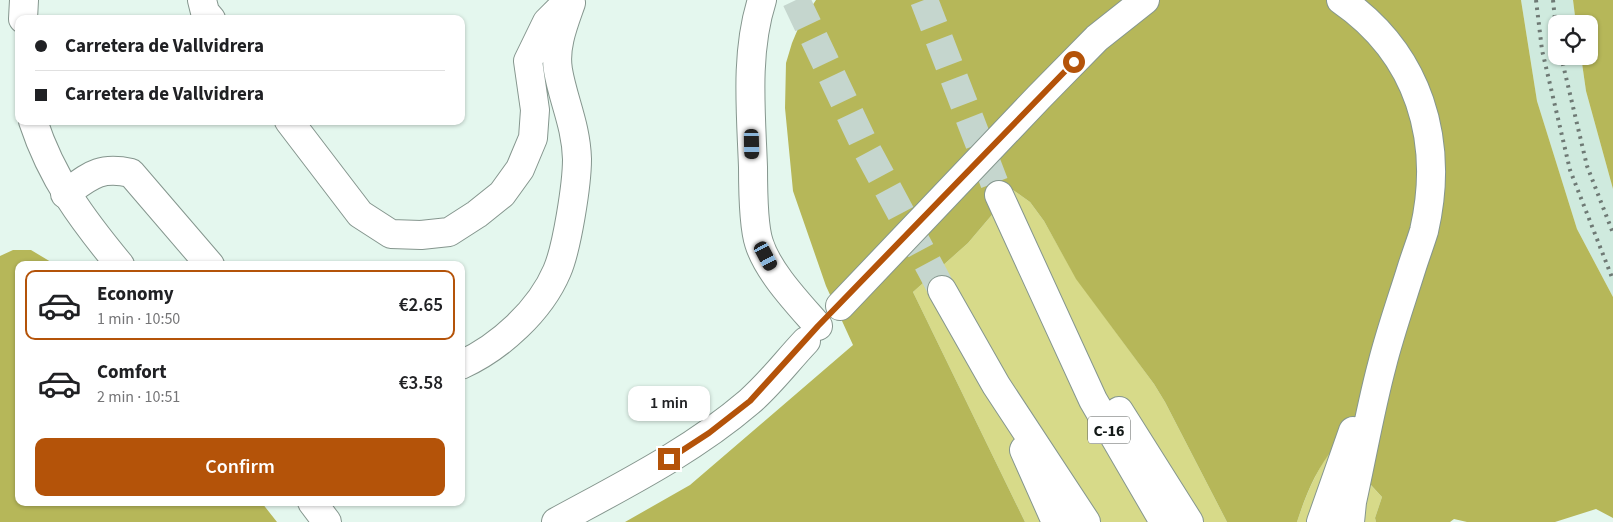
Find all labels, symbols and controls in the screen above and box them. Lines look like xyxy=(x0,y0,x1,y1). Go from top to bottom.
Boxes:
map controls xyxy=(1548,15,1598,65)
button: locate xyxy=(1548,15,1598,65)
text: Carretera de Vallvidrera xyxy=(65,33,264,60)
route start xyxy=(1063,51,1085,73)
text: Carretera de Vallvidrera xyxy=(65,81,264,108)
car xyxy=(744,129,759,159)
car xyxy=(752,239,779,273)
text: Economy xyxy=(97,281,174,308)
icon: car xyxy=(37,283,82,328)
text: €2.65 xyxy=(399,292,443,319)
text: 1 min · 10:50 xyxy=(97,308,180,330)
text: Comfort xyxy=(97,359,167,386)
icon: car xyxy=(37,361,82,406)
text: €3.58 xyxy=(399,370,443,397)
text: 2 min · 10:51 xyxy=(97,386,180,408)
callout: 1 min xyxy=(628,386,710,422)
text: 1 min xyxy=(650,392,688,414)
road number: C-16 xyxy=(1088,416,1130,444)
button: Confirm xyxy=(35,438,445,496)
route end xyxy=(658,448,680,470)

